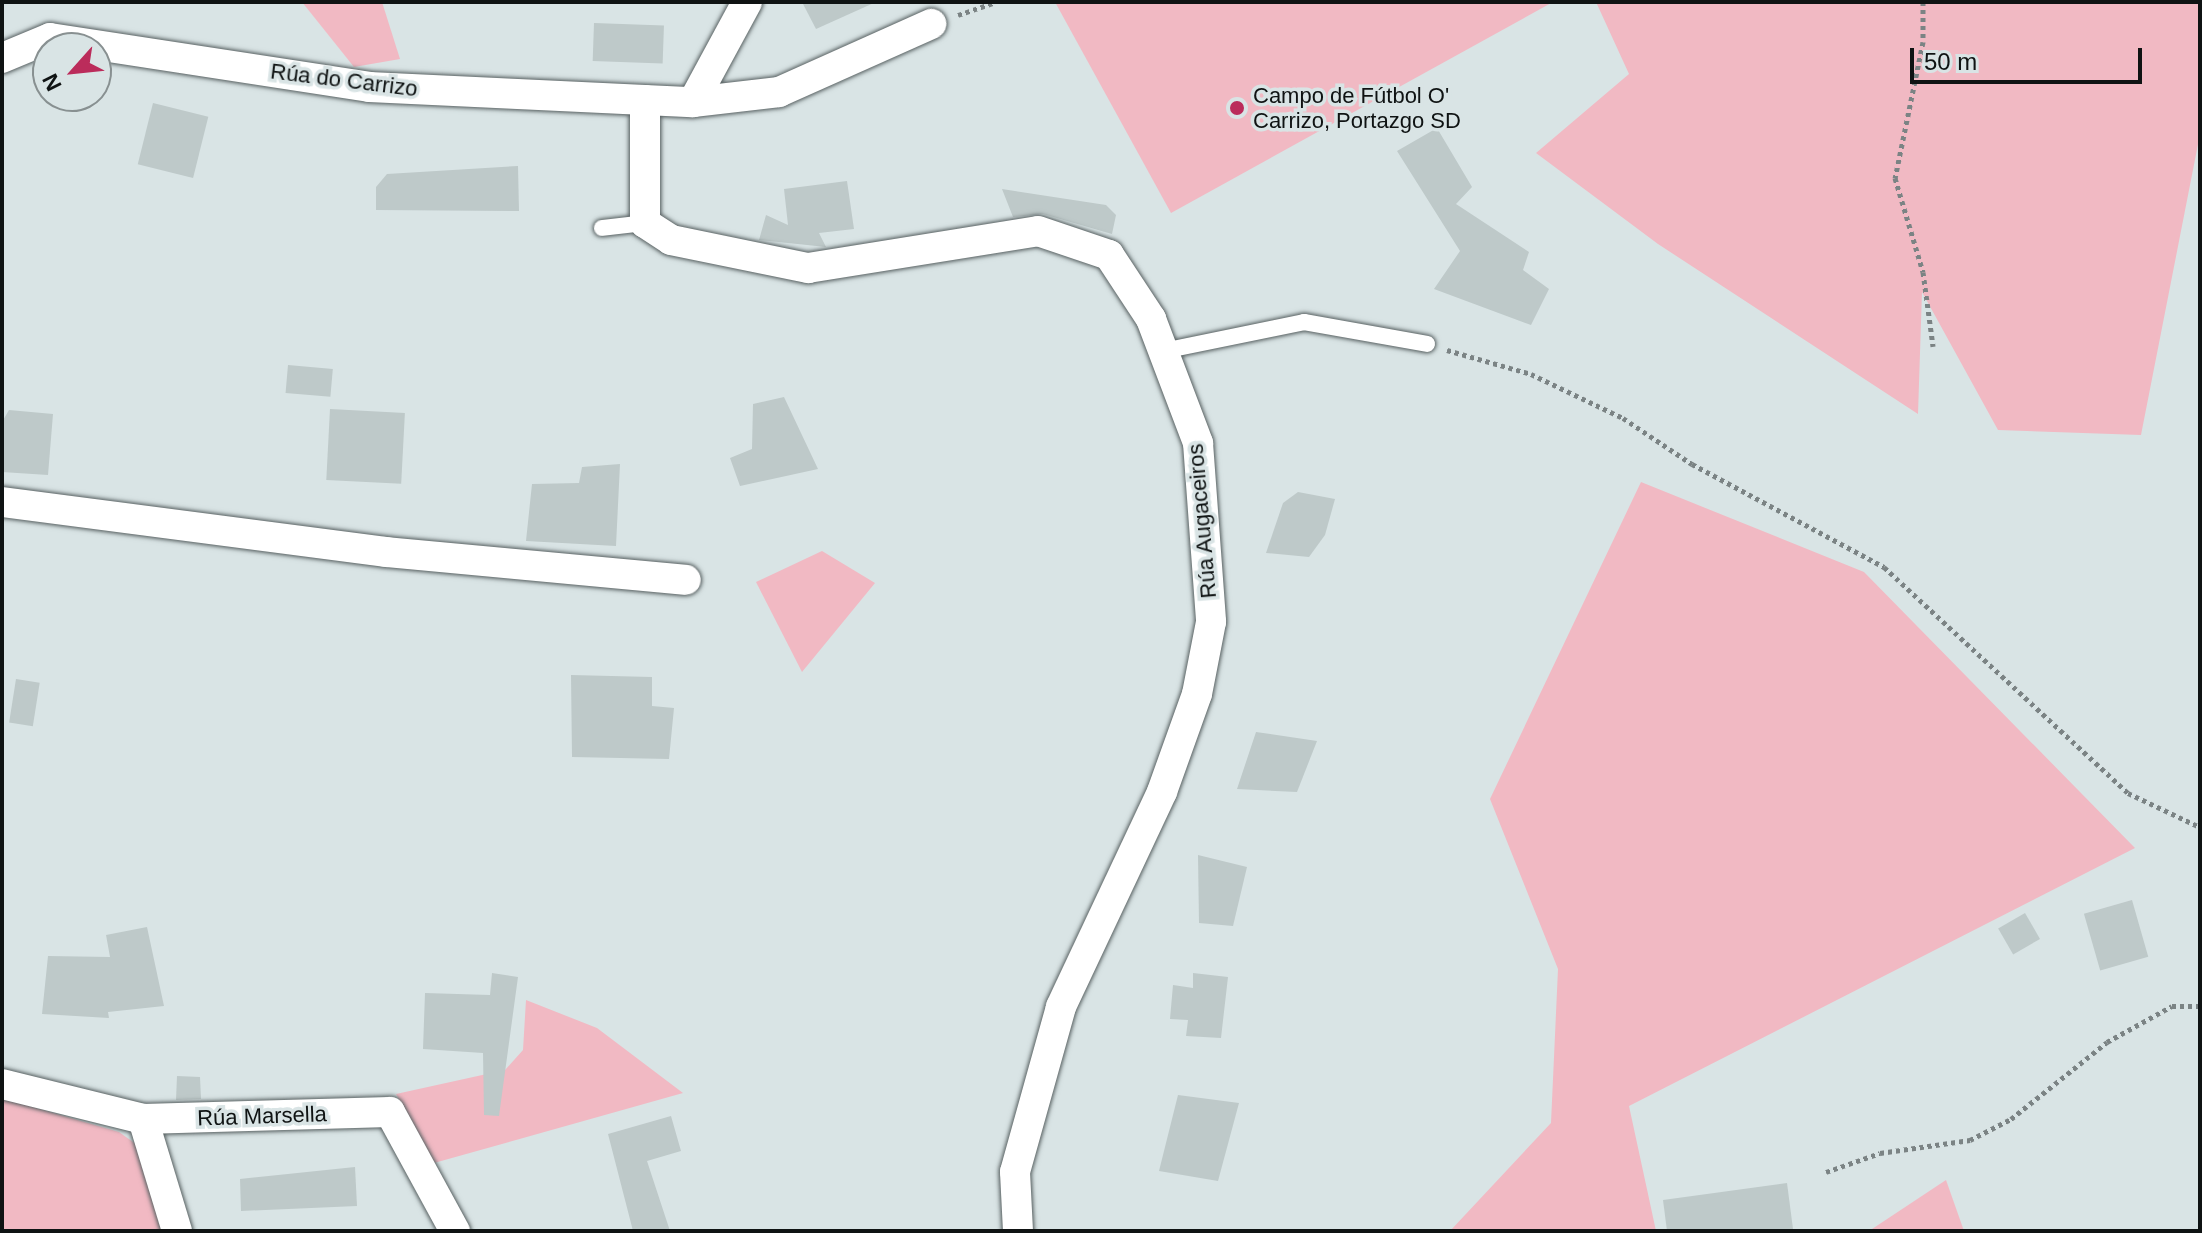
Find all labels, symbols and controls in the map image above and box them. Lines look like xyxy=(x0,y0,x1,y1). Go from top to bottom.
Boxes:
north arrow xyxy=(32,32,112,112)
scale bar xyxy=(1914,32,2146,82)
text: 50 m xyxy=(1924,48,1977,75)
street label: Rúa do Carrizo xyxy=(269,58,419,102)
text: N xyxy=(37,69,67,95)
place label: Campo de Fútbol O' Carrizo, Portazgo SD xyxy=(1253,82,1461,134)
marker: Campo de Fútbol O' Carrizo, Portazgo SD xyxy=(1228,99,1246,117)
street label: Rúa Augaceiros xyxy=(1182,442,1222,600)
street label: Rúa Marsella xyxy=(197,1101,327,1131)

